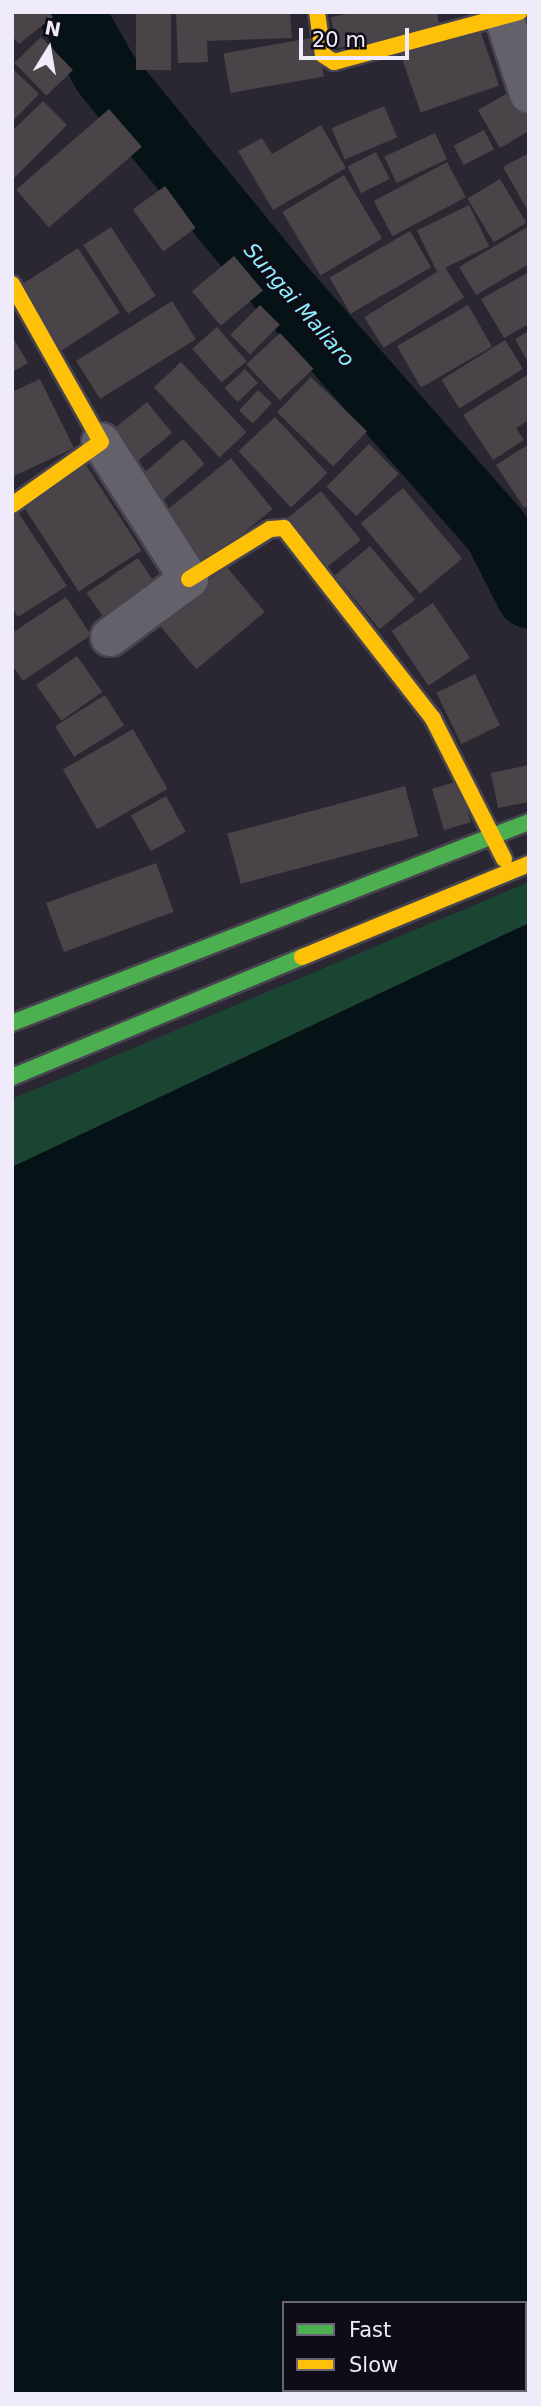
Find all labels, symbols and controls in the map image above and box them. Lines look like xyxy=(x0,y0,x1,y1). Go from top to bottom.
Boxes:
north arrow xyxy=(14,14,84,84)
scale bar xyxy=(303,14,413,58)
text: N xyxy=(43,16,63,41)
text: 20 m xyxy=(312,28,366,52)
water label: Sungai Maliaro xyxy=(238,238,360,372)
legend xyxy=(282,2301,527,2392)
text: Fast xyxy=(349,2318,391,2342)
text: Slow xyxy=(349,2353,398,2377)

